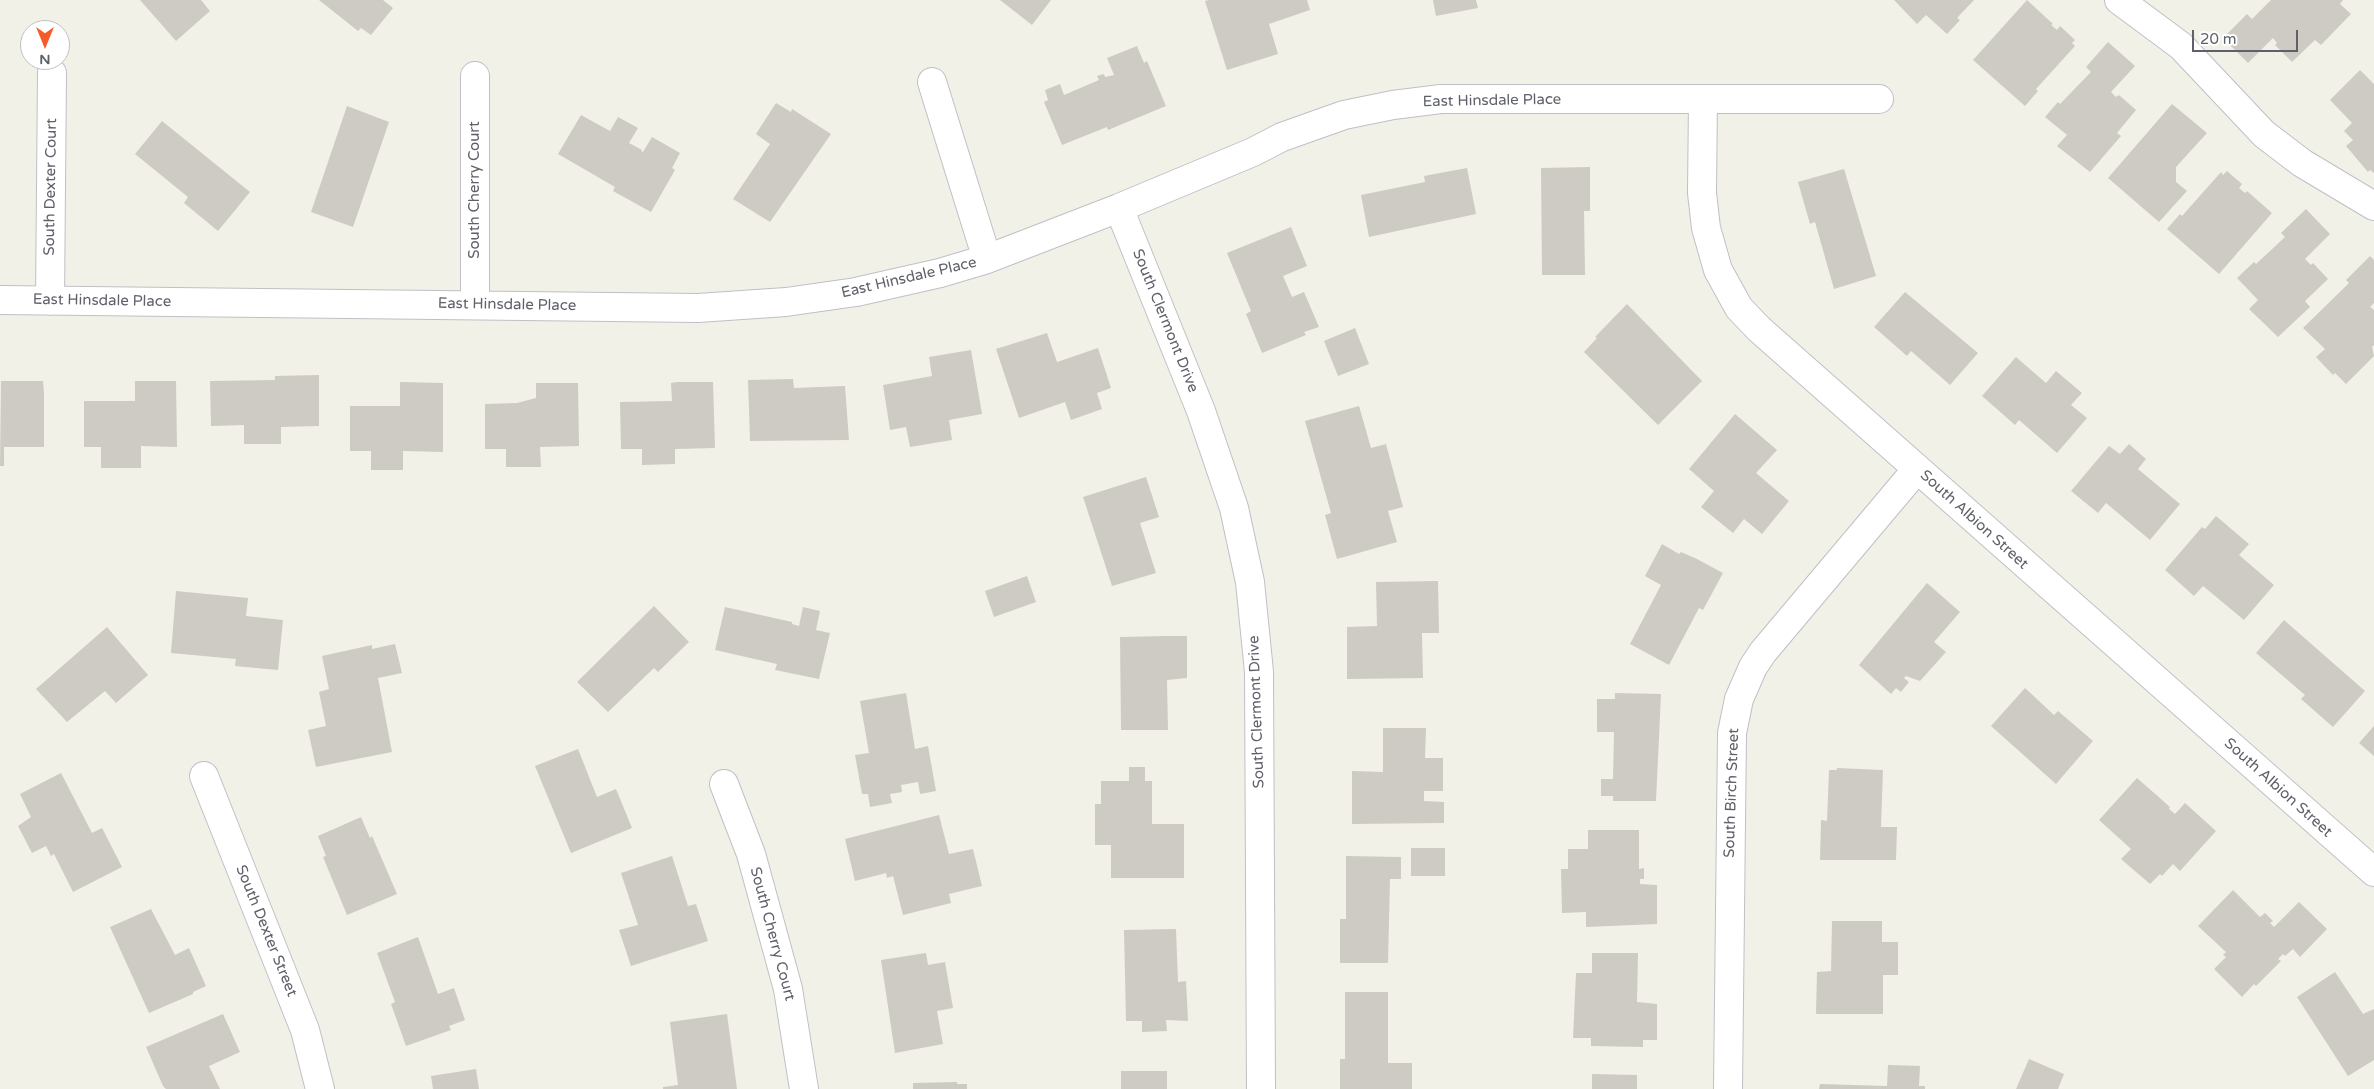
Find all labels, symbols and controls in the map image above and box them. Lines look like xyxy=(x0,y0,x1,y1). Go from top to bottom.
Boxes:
north arrow xyxy=(20,20,70,70)
scale bar xyxy=(2194,20,2300,52)
text: 20 m xyxy=(2200,30,2237,48)
text: N xyxy=(39,51,51,68)
street label: East Hinsdale Place xyxy=(1423,91,1561,111)
street label: South Dexter Court xyxy=(41,118,61,256)
street label: South Cherry Court xyxy=(466,121,484,259)
street label: South Clermont Drive xyxy=(1128,247,1202,395)
street label: East Hinsdale Place xyxy=(839,254,979,302)
street label: East Hinsdale Place xyxy=(33,291,171,311)
street label: East Hinsdale Place xyxy=(438,295,576,315)
street label: South Albion Street xyxy=(1916,467,2032,573)
street label: South Clermont Drive xyxy=(1245,635,1269,789)
street label: South Birch Street xyxy=(1721,728,1743,858)
street label: South Albion Street xyxy=(2220,735,2336,841)
street label: South Dexter Street xyxy=(231,863,301,999)
street label: South Cherry Court xyxy=(745,865,799,1003)

